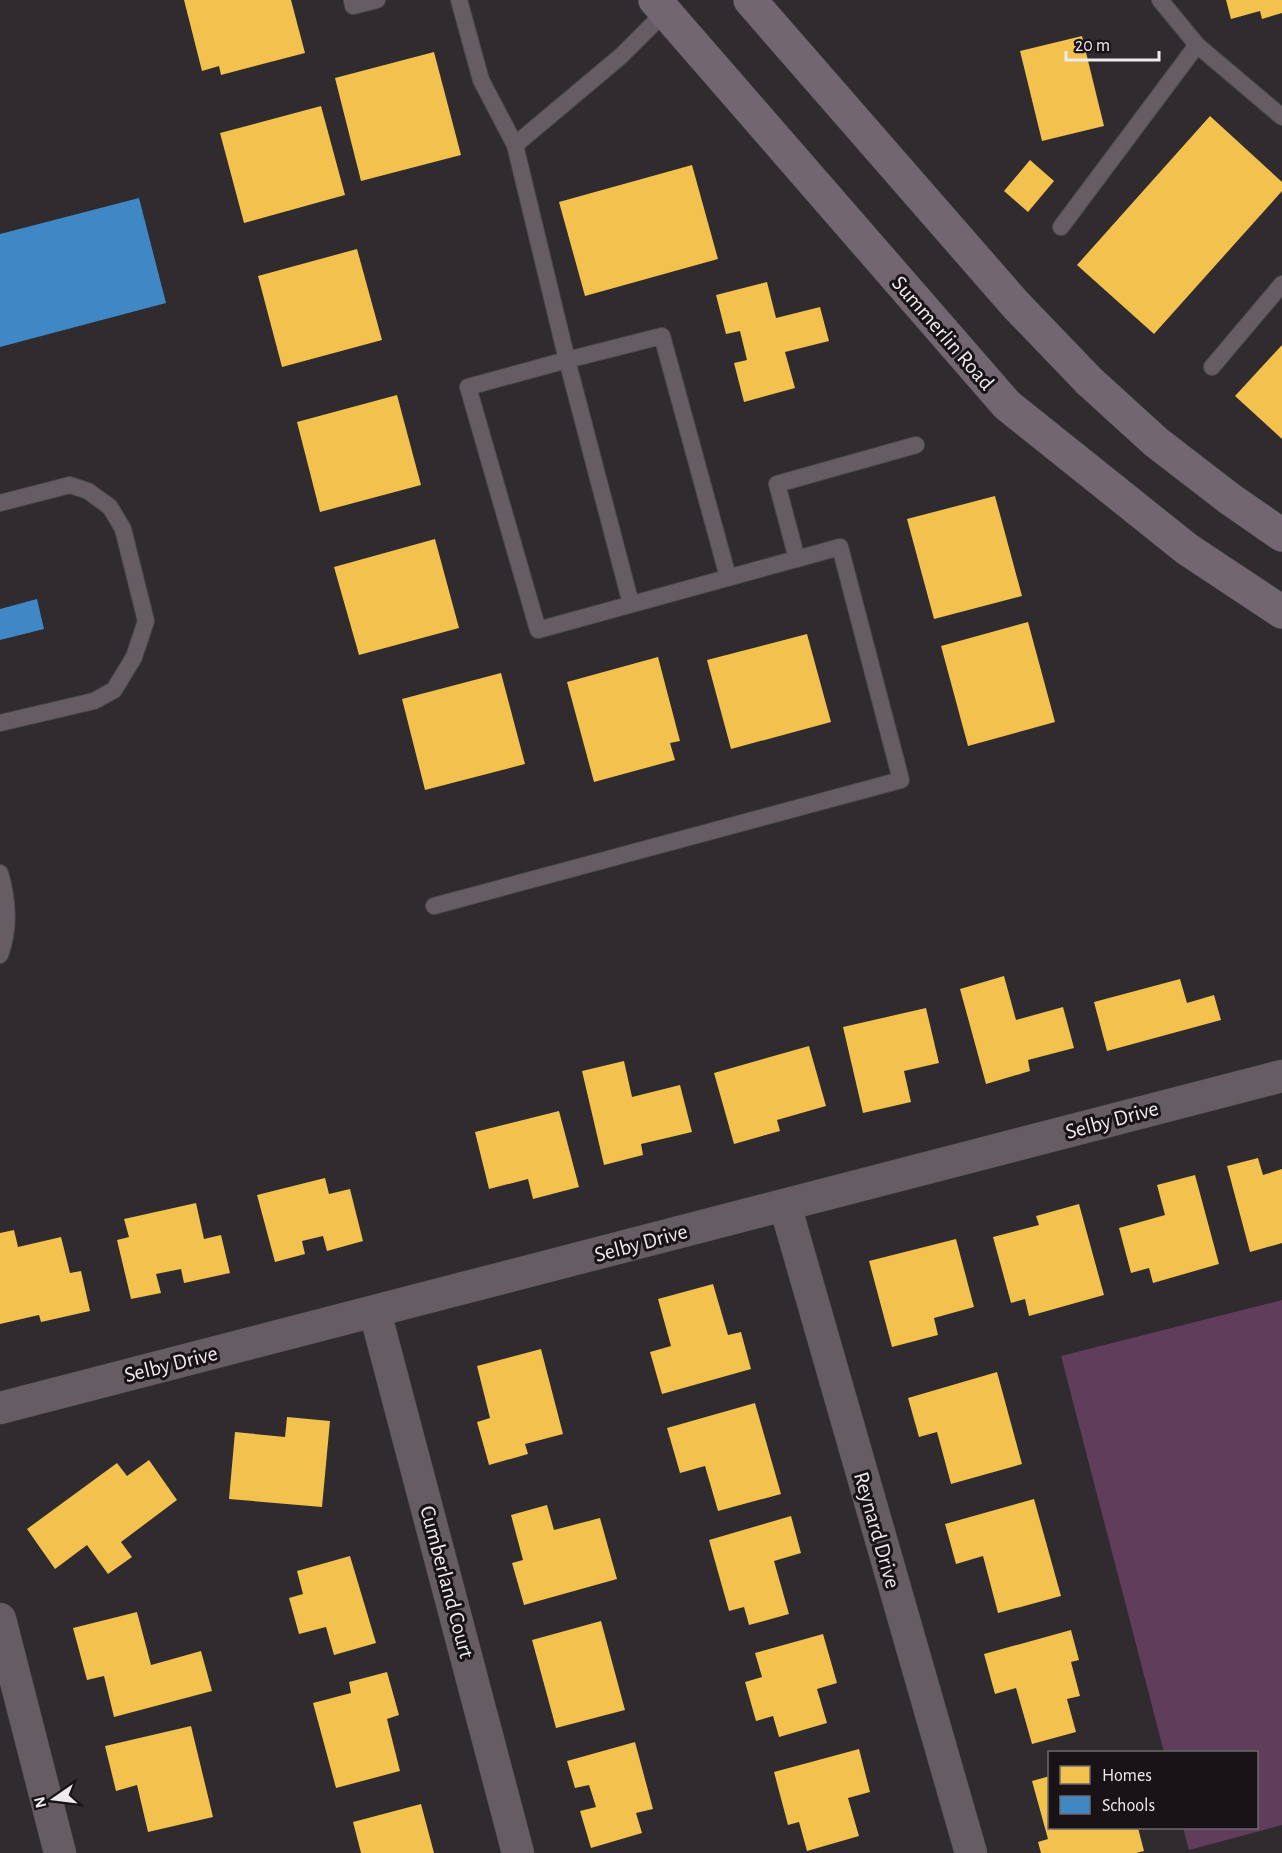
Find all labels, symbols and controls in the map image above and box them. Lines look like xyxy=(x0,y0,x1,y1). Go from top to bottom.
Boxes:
scale bar xyxy=(1066,24,1159,62)
text: 20 m xyxy=(1075,37,1110,55)
street label: Summerlin Road xyxy=(888,272,998,394)
street label: Selby Drive xyxy=(1063,1097,1161,1143)
street label: Selby Drive xyxy=(592,1220,690,1266)
street label: Selby Drive xyxy=(122,1342,220,1386)
street label: Reynard Drive xyxy=(850,1469,904,1591)
street label: Cumberland Court xyxy=(416,1503,478,1661)
legend xyxy=(1048,1751,1258,1829)
text: Homes xyxy=(1102,1767,1152,1785)
north arrow xyxy=(24,1769,84,1829)
text: N xyxy=(31,1795,50,1810)
text: Schools xyxy=(1102,1797,1155,1815)

